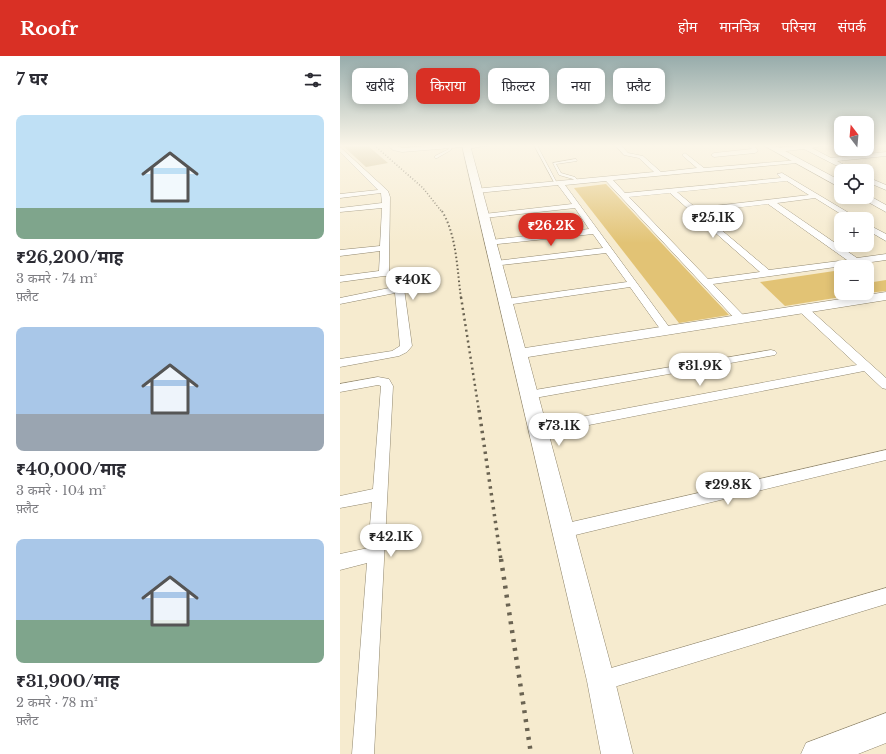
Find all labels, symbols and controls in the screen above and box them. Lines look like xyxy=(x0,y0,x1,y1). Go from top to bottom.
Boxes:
text: Roofr xyxy=(20,17,78,40)
text: होम xyxy=(678,18,697,36)
text: मानचित्र xyxy=(719,18,760,36)
text: परिचय xyxy=(782,18,816,36)
text: संपर्क xyxy=(838,18,866,36)
chip: खरीदें xyxy=(352,68,408,104)
chip: किराया xyxy=(416,68,480,104)
chip: फ़िल्टर xyxy=(488,68,549,104)
chip: नया xyxy=(557,68,605,104)
chip: फ़्लैट xyxy=(613,68,665,104)
text: 7 घर xyxy=(16,69,48,90)
icon: filters xyxy=(302,69,324,91)
north arrow xyxy=(834,116,874,156)
map controls xyxy=(834,116,874,300)
icon: home xyxy=(134,141,206,213)
button: locate xyxy=(834,164,874,204)
pin: ₹25.1K xyxy=(680,205,746,239)
text: ₹25.1K xyxy=(691,209,735,226)
button: + xyxy=(834,212,874,252)
pin: ₹26.2K xyxy=(518,213,584,247)
text: ₹26.2K xyxy=(527,217,575,234)
text: ₹26,200/माह xyxy=(16,247,123,268)
button: − xyxy=(834,260,874,300)
pin: ₹40K xyxy=(389,267,437,301)
text: 3 कमरे · 74 m² xyxy=(16,270,97,287)
text: ₹40K xyxy=(395,271,431,288)
text: फ़्लैट xyxy=(16,288,39,305)
icon: home xyxy=(134,353,206,425)
pin: ₹31.9K xyxy=(667,353,733,387)
text: ₹31.9K xyxy=(678,357,722,374)
pin: ₹73.1K xyxy=(526,413,592,447)
text: ₹73.1K xyxy=(538,417,580,434)
text: ₹40,000/माह xyxy=(16,459,126,480)
pin: ₹29.8K xyxy=(695,472,761,506)
text: ₹29.8K xyxy=(705,476,751,493)
text: 3 कमरे · 104 m² xyxy=(16,482,106,499)
text: फ़्लैट xyxy=(16,500,39,517)
pin: ₹42.1K xyxy=(358,524,424,558)
text: ₹42.1K xyxy=(369,528,413,545)
icon: home xyxy=(134,565,206,637)
text: ₹31,900/माह xyxy=(16,671,119,692)
text: 2 कमरे · 78 m² xyxy=(16,694,98,711)
text: फ़्लैट xyxy=(16,712,39,729)

